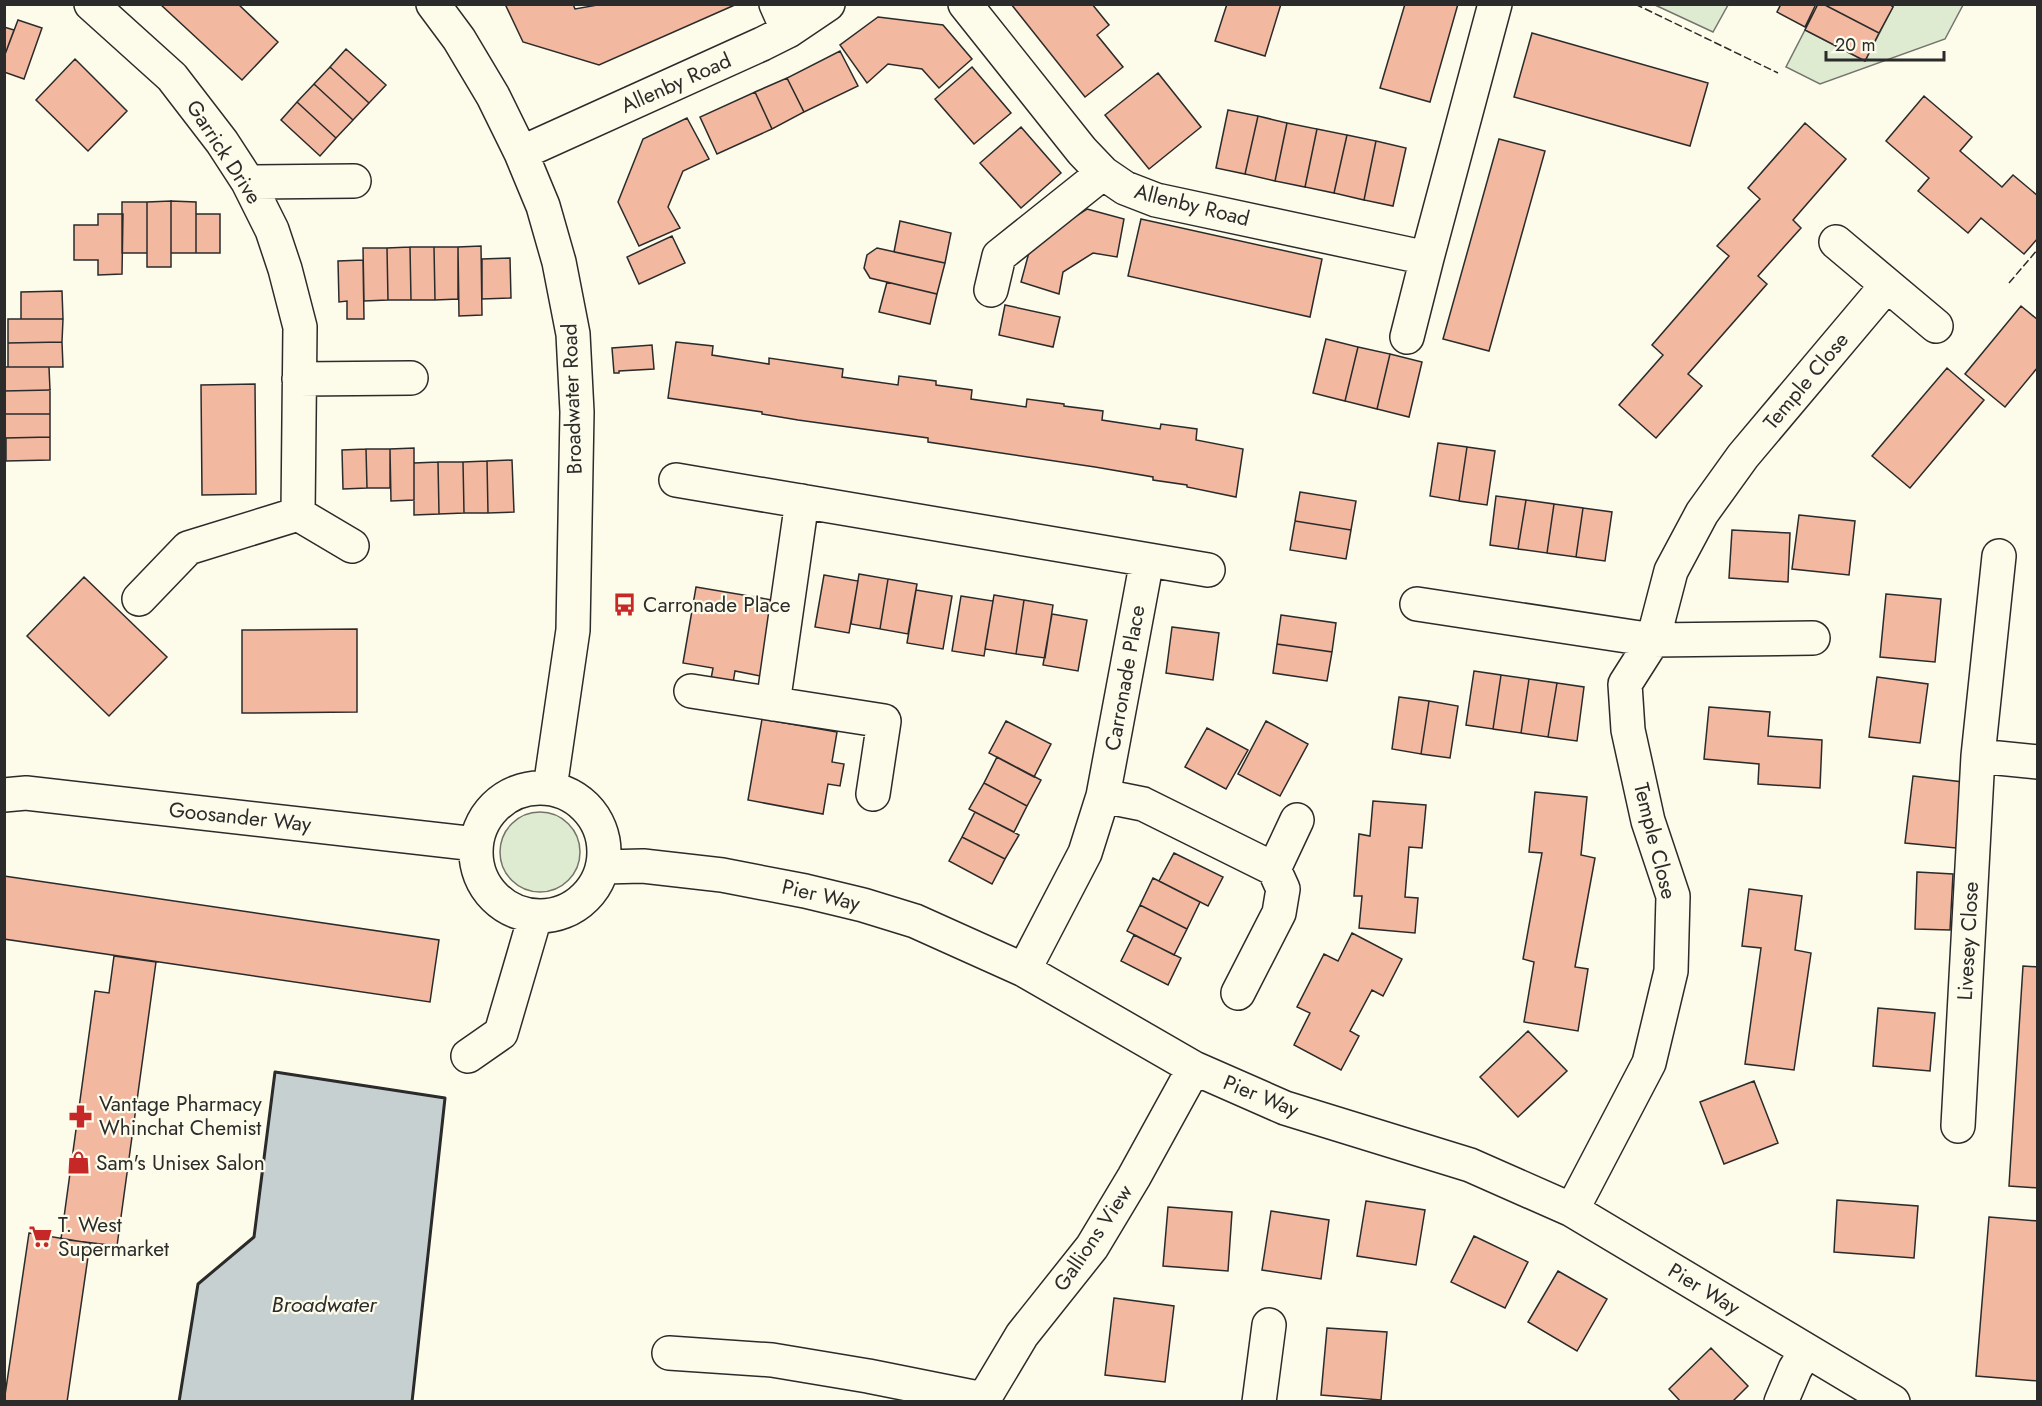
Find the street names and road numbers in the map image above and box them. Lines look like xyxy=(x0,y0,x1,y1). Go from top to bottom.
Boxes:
street label: Allenby Road xyxy=(616,45,736,121)
street label: Garrick Drive xyxy=(179,94,269,210)
street label: Allenby Road xyxy=(1131,176,1253,234)
street label: Broadwater Road xyxy=(554,323,590,475)
street label: Temple Close xyxy=(1756,326,1856,436)
street label: Carronade Place xyxy=(1097,603,1153,753)
street label: Temple Close xyxy=(1626,780,1684,902)
street label: Goosander Way xyxy=(167,795,313,839)
street label: Pier Way xyxy=(779,871,864,919)
street label: Livesey Close xyxy=(1950,881,1986,1001)
street label: Pier Way xyxy=(1219,1067,1304,1125)
street label: Gallions View xyxy=(1046,1178,1140,1297)
street label: Pier Way xyxy=(1662,1256,1746,1323)

